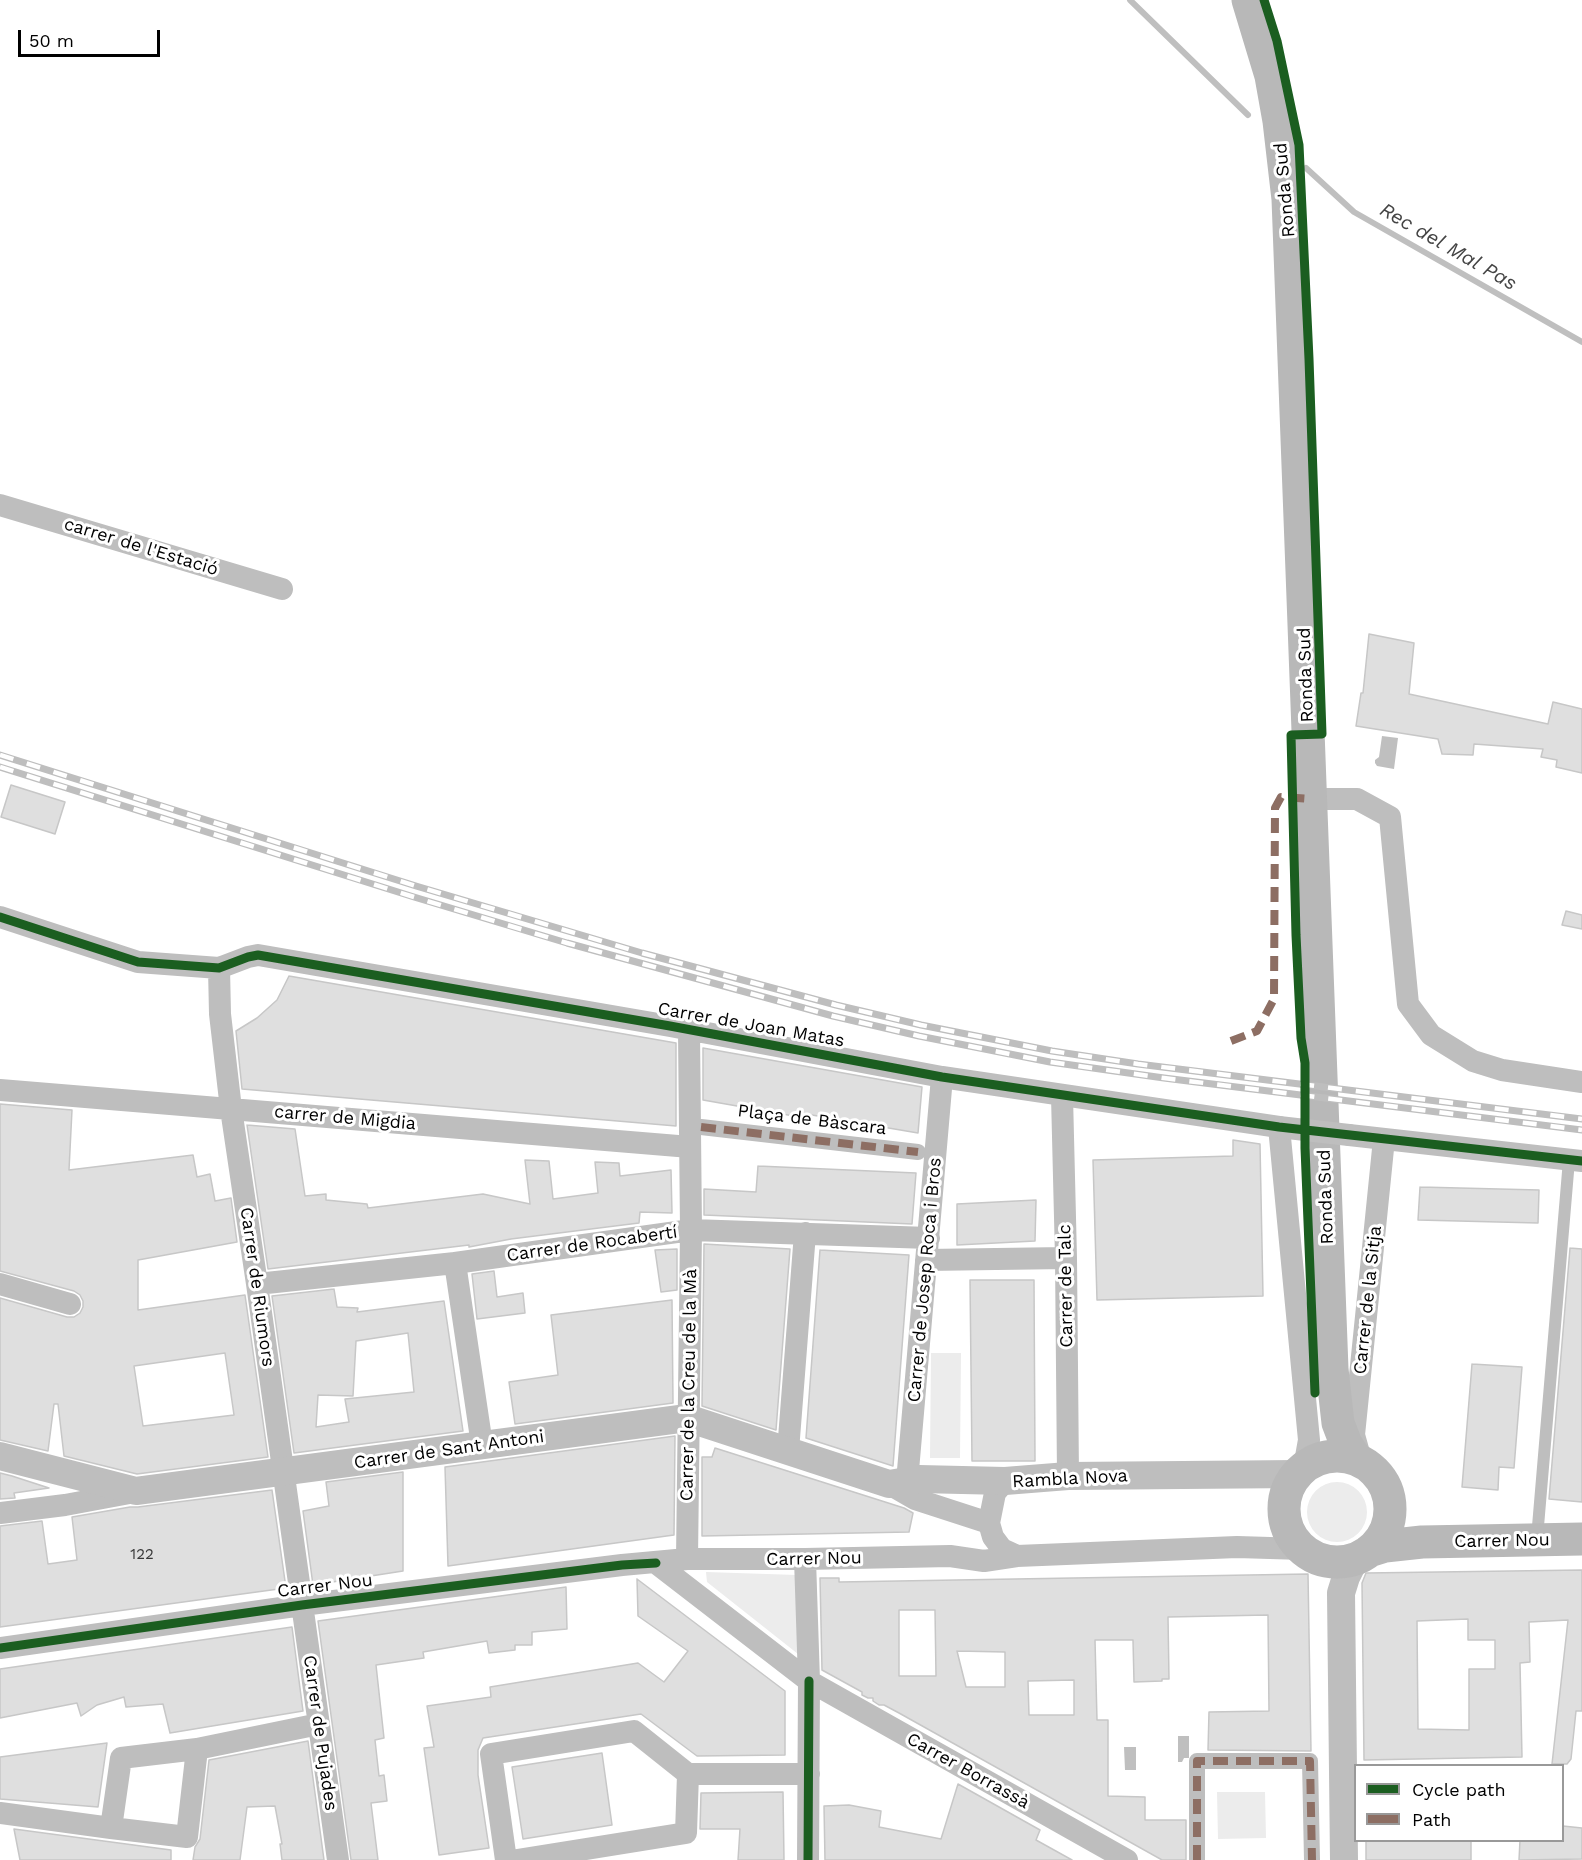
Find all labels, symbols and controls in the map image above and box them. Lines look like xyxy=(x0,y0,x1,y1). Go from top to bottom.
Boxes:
scale bar xyxy=(21,18,164,56)
text: 50 m xyxy=(29,30,74,51)
street label: Ronda Sud xyxy=(1270,142,1300,238)
water label: Rec del Mal Pas xyxy=(1375,198,1521,296)
street label: carrer de l'Estació xyxy=(61,513,221,581)
street label: Ronda Sud xyxy=(1294,627,1318,723)
street label: Carrer de Joan Matas xyxy=(656,998,846,1052)
street label: Plaça de Bàscara xyxy=(736,1100,888,1140)
street label: carrer de Migdia xyxy=(273,1101,417,1135)
street label: Ronda Sud xyxy=(1314,1149,1338,1245)
street label: Carrer de Josep Roca i Bros xyxy=(904,1157,946,1403)
street label: Carrer de Riumors xyxy=(235,1206,279,1368)
street label: Carrer de Rocabertí xyxy=(505,1221,679,1267)
street label: Carrer de Talc xyxy=(1054,1224,1078,1348)
street label: Carrer de la Sitja xyxy=(1349,1225,1387,1375)
street label: Carrer de la Creu de la Mà xyxy=(676,1269,702,1501)
street label: Carrer de Sant Antoni xyxy=(352,1426,546,1474)
street label: Rambla Nova xyxy=(1012,1465,1128,1493)
street label: Carrer Nou xyxy=(1454,1529,1550,1553)
house number: 122 xyxy=(130,1546,154,1564)
street label: Carrer Nou xyxy=(766,1547,862,1571)
street label: Carrer Nou xyxy=(276,1569,374,1603)
street label: Carrer de Pujades xyxy=(298,1654,342,1812)
street label: Carrer Borrassà xyxy=(903,1728,1033,1814)
legend xyxy=(1354,1764,1564,1842)
text: Cycle path xyxy=(1412,1779,1506,1800)
text: Path xyxy=(1412,1809,1452,1830)

